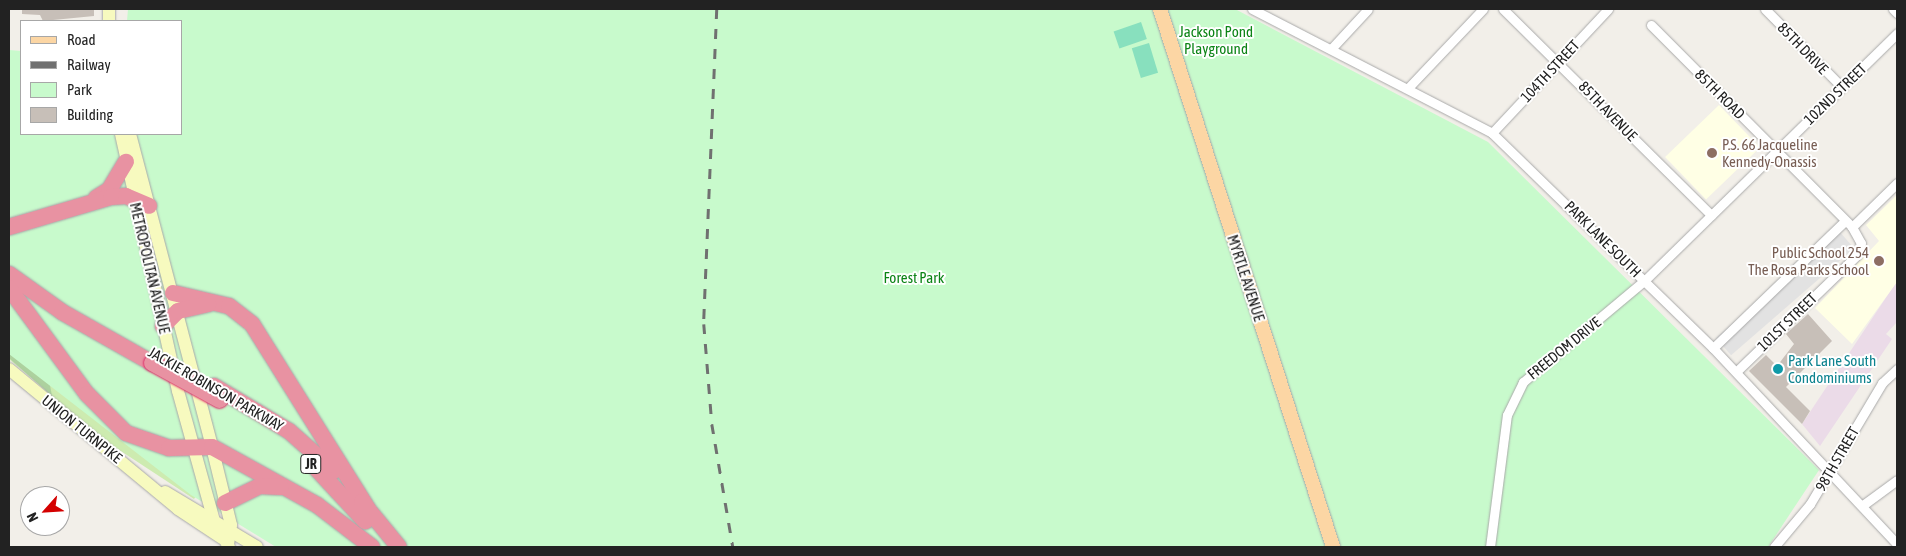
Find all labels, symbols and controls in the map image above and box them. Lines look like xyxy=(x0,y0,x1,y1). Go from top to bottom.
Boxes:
street label: 85TH DRIVE xyxy=(1774,18,1832,78)
legend xyxy=(20,20,182,135)
park label: Jackson Pond Playground xyxy=(1179,22,1253,57)
text: Road xyxy=(67,31,96,48)
street label: 104TH STREET xyxy=(1517,36,1583,106)
text: Railway xyxy=(67,56,111,73)
street label: 102ND STREET xyxy=(1800,60,1870,128)
street label: 85TH ROAD xyxy=(1691,65,1749,123)
street label: 85TH AVENUE xyxy=(1575,77,1641,145)
text: Park xyxy=(67,81,92,98)
text: Building xyxy=(67,106,113,123)
place label: P.S. 66 Jacqueline Kennedy-Onassis xyxy=(1722,135,1818,170)
marker: P.S. 66 Jacqueline Kennedy-Onassis xyxy=(1706,147,1718,159)
street label: PARK LANE SOUTH xyxy=(1561,197,1645,281)
street label: METROPOLITAN AVENUE xyxy=(126,201,174,335)
street label: MYRTLE AVENUE xyxy=(1224,232,1268,324)
place label: Public School 254 The Rosa Parks School xyxy=(1748,243,1869,278)
marker: Public School 254 The Rosa Parks School xyxy=(1873,255,1885,267)
park label: Forest Park xyxy=(884,269,944,287)
street label: 101ST STREET xyxy=(1753,289,1821,355)
street label: FREEDOM DRIVE xyxy=(1524,313,1604,383)
street label: JACKIE ROBINSON PARKWAY xyxy=(145,343,287,435)
place label: Park Lane South Condominiums xyxy=(1788,351,1876,386)
marker: Park Lane South Condominiums xyxy=(1772,363,1784,375)
street label: UNION TURNPIKE xyxy=(38,391,126,467)
street label: 98TH STREET xyxy=(1811,424,1863,494)
road number: JR xyxy=(300,452,322,476)
north arrow xyxy=(20,486,70,536)
text: N xyxy=(23,510,41,524)

